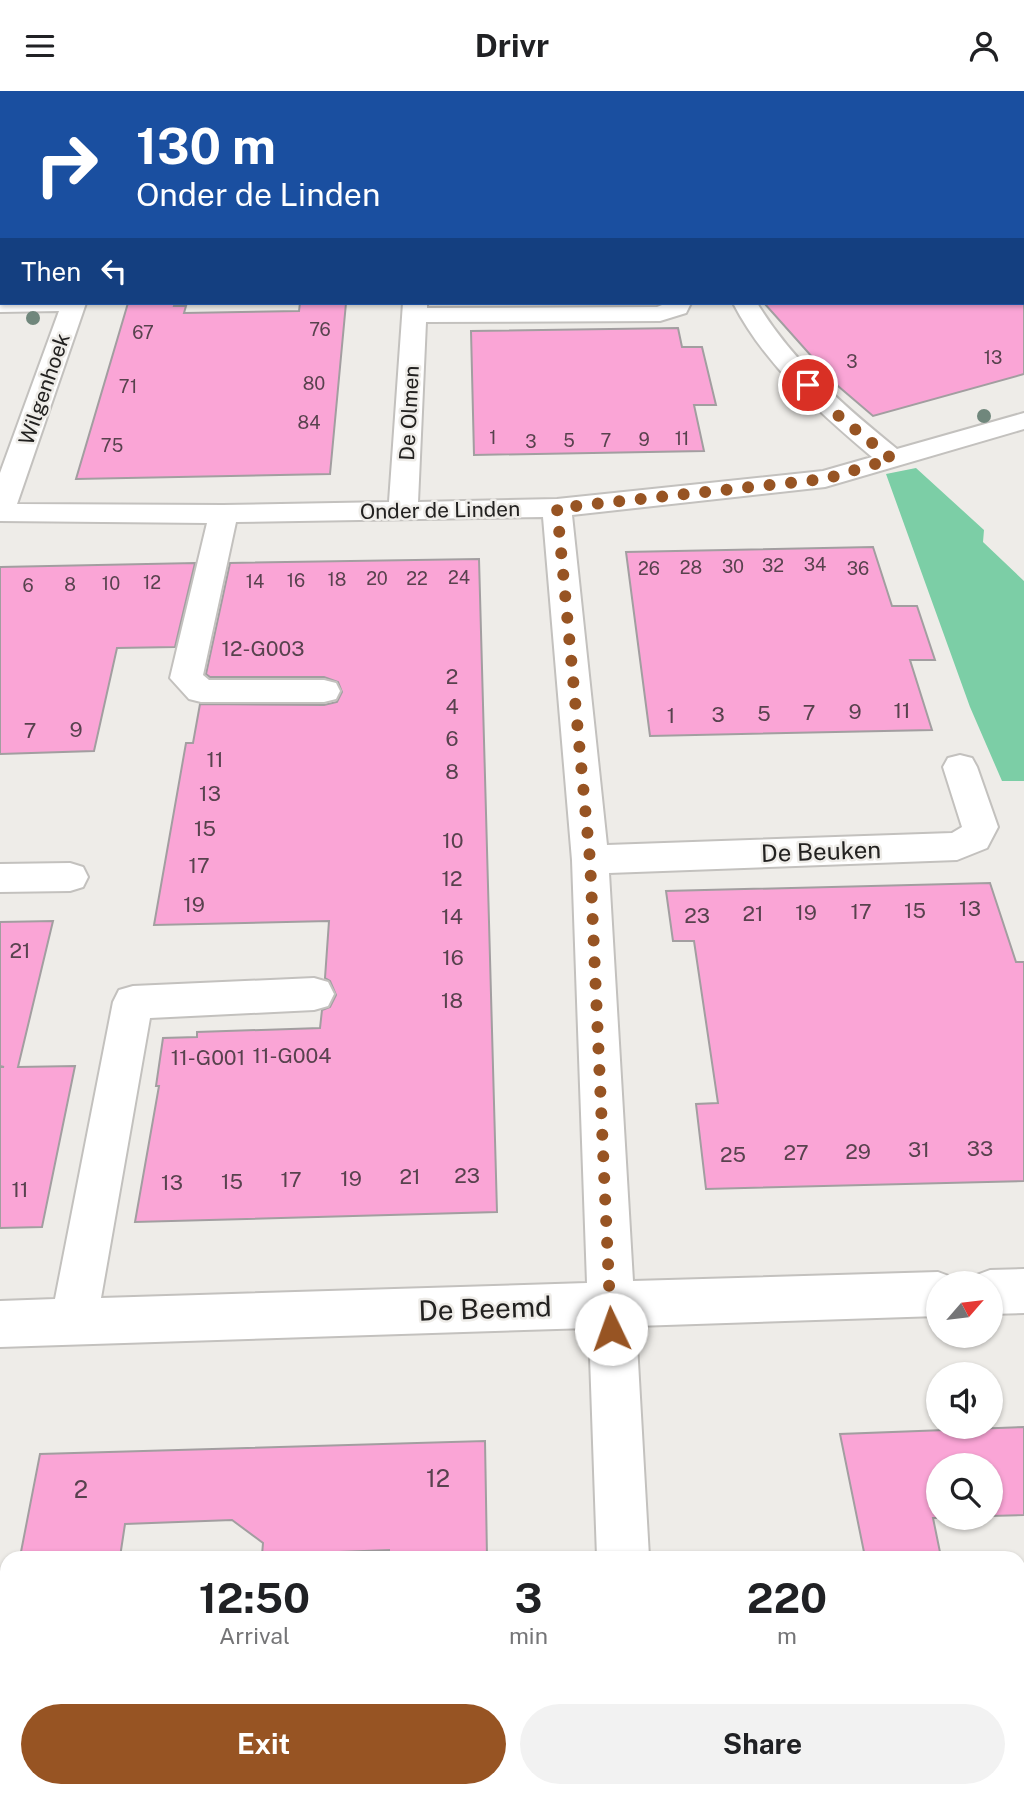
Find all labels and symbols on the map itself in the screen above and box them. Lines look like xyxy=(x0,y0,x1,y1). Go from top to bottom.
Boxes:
house number: 76 xyxy=(309,319,331,340)
house number: 67 xyxy=(132,322,154,343)
street label: Wilgenhoek xyxy=(13,330,75,448)
house number: 13 xyxy=(984,347,1002,368)
house number: 3 xyxy=(846,351,858,372)
pin xyxy=(778,355,838,415)
street label: De Olmen xyxy=(394,365,424,461)
house number: 80 xyxy=(303,373,325,394)
house number: 71 xyxy=(119,376,137,397)
house number: 84 xyxy=(298,412,320,433)
house number: 1 xyxy=(489,427,497,448)
house number: 11 xyxy=(675,428,689,449)
house number: 9 xyxy=(638,429,650,450)
house number: 5 xyxy=(563,430,575,451)
house number: 7 xyxy=(601,430,611,451)
house number: 3 xyxy=(525,431,537,452)
house number: 75 xyxy=(101,435,123,456)
street label: Onder de Linden xyxy=(360,496,520,524)
house number: 34 xyxy=(804,554,826,575)
house number: 32 xyxy=(762,555,784,576)
house number: 30 xyxy=(722,556,744,577)
house number: 28 xyxy=(680,557,702,578)
house number: 26 xyxy=(638,558,660,579)
house number: 36 xyxy=(847,558,869,579)
house number: 24 xyxy=(448,567,470,588)
house number: 20 xyxy=(366,568,388,589)
house number: 22 xyxy=(406,568,428,589)
house number: 18 xyxy=(328,569,346,590)
house number: 16 xyxy=(287,570,305,591)
house number: 14 xyxy=(246,571,264,592)
house number: 12 xyxy=(143,572,161,593)
house number: 10 xyxy=(102,573,120,594)
house number: 8 xyxy=(64,574,76,595)
house number: 6 xyxy=(22,575,34,596)
house number: 12-G003 xyxy=(221,636,305,661)
house number: 2 xyxy=(446,664,458,689)
house number: 4 xyxy=(445,694,459,719)
house number: 11 xyxy=(893,698,911,723)
house number: 9 xyxy=(848,699,862,724)
house number: 7 xyxy=(803,700,815,725)
house number: 5 xyxy=(757,701,771,726)
house number: 3 xyxy=(711,702,725,727)
house number: 1 xyxy=(667,703,675,728)
house number: 9 xyxy=(69,717,83,742)
house number: 7 xyxy=(24,718,36,743)
house number: 6 xyxy=(445,726,459,751)
house number: 11 xyxy=(206,747,224,772)
house number: 8 xyxy=(445,759,459,784)
house number: 13 xyxy=(199,781,221,806)
house number: 15 xyxy=(194,816,216,841)
house number: 10 xyxy=(442,828,464,853)
street label: De Beuken xyxy=(761,835,881,867)
house number: 17 xyxy=(188,853,210,878)
house number: 12 xyxy=(441,866,463,891)
house number: 19 xyxy=(183,892,205,917)
house number: 13 xyxy=(959,896,981,921)
house number: 15 xyxy=(904,898,926,923)
house number: 17 xyxy=(850,899,872,924)
house number: 19 xyxy=(795,900,817,925)
house number: 21 xyxy=(742,901,764,926)
house number: 23 xyxy=(684,903,710,928)
house number: 14 xyxy=(441,904,463,929)
house number: 21 xyxy=(9,938,31,963)
house number: 16 xyxy=(442,945,464,970)
house number: 18 xyxy=(441,988,463,1013)
house number: 11-G004 xyxy=(252,1043,332,1068)
house number: 11-G001 xyxy=(171,1045,245,1070)
house number: 33 xyxy=(967,1136,993,1161)
house number: 31 xyxy=(908,1137,930,1162)
house number: 29 xyxy=(845,1139,871,1164)
house number: 27 xyxy=(783,1140,809,1165)
house number: 25 xyxy=(720,1142,746,1167)
house number: 23 xyxy=(454,1163,480,1188)
house number: 21 xyxy=(399,1164,421,1189)
house number: 19 xyxy=(340,1166,362,1191)
house number: 17 xyxy=(280,1167,302,1192)
house number: 15 xyxy=(221,1169,243,1194)
house number: 13 xyxy=(161,1170,183,1195)
house number: 11 xyxy=(11,1177,29,1202)
north arrow xyxy=(926,1271,1003,1347)
street label: De Beemd xyxy=(418,1289,552,1327)
position arrow xyxy=(574,1292,648,1366)
house number: 12 xyxy=(426,1464,450,1492)
house number: 2 xyxy=(74,1475,88,1503)

